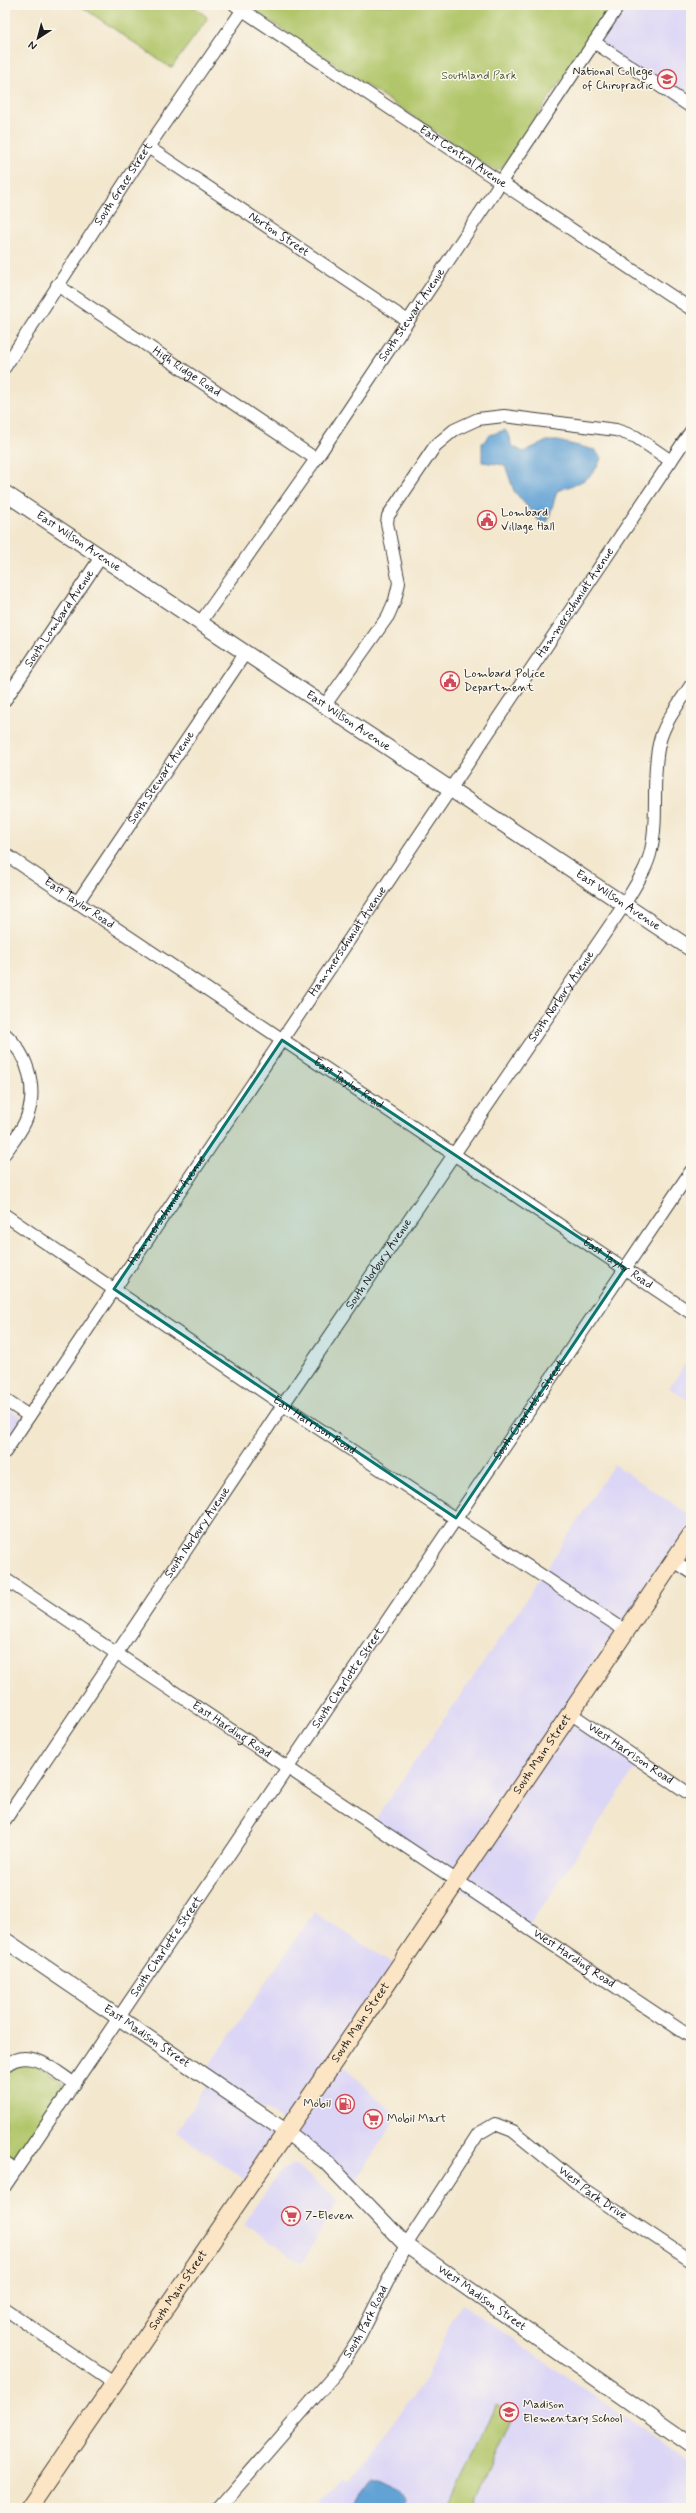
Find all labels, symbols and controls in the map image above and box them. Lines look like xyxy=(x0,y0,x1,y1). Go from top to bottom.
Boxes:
north arrow xyxy=(18,18,58,58)
text: N xyxy=(26,37,40,53)
place label: National College of Chiropractic xyxy=(573,64,653,94)
park label: Southland Park xyxy=(441,68,517,84)
school or university icon: National College of Chiropractic xyxy=(656,68,678,90)
street label: East Central Avenue xyxy=(416,122,510,192)
street label: South Grace Street xyxy=(91,139,157,229)
street label: Norton Street xyxy=(245,208,312,261)
street label: South Stewart Avenue xyxy=(375,265,449,365)
street label: High Ridge Road xyxy=(149,343,224,401)
place label: Lombard Village Hall xyxy=(501,505,555,535)
street label: East Wilson Avenue xyxy=(33,508,124,576)
public building icon: Lombard Village Hall xyxy=(476,509,498,531)
street label: Hammerschmidt Avenue xyxy=(533,545,618,661)
street label: South Lombard Avenue xyxy=(21,566,98,671)
place label: Lombard Police Department xyxy=(464,666,545,696)
public building icon: Lombard Police Department xyxy=(439,670,461,692)
street label: East Wilson Avenue xyxy=(302,687,394,755)
street label: South Stewart Avenue xyxy=(124,728,199,828)
street label: East Wilson Avenue xyxy=(572,866,664,935)
street label: East Taylor Road xyxy=(41,874,117,933)
street label: Hammerschmidt Avenue xyxy=(305,883,391,1000)
street label: South Norbury Avenue xyxy=(525,947,599,1045)
street label: East Taylor Road xyxy=(310,1054,387,1113)
street label: Hammerschmidt Avenue xyxy=(125,1152,210,1269)
street label: South Norbury Avenue xyxy=(342,1215,416,1313)
street label: East Taylor Road xyxy=(579,1235,656,1293)
street label: South Charlotte Street xyxy=(490,1356,570,1463)
street label: East Harrison Road xyxy=(269,1392,359,1459)
street label: South Norbury Avenue xyxy=(161,1483,234,1582)
street label: South Charlotte Street xyxy=(308,1624,388,1732)
street label: East Harding Road xyxy=(189,1698,274,1762)
street label: South Main Street xyxy=(510,1711,576,1798)
street label: West Harrison Road xyxy=(585,1719,676,1789)
street label: South Charlotte Street xyxy=(127,1893,207,2000)
street label: West Harding Road xyxy=(530,1926,618,1992)
street label: South Main Street xyxy=(328,1979,394,2066)
street label: East Madison Street xyxy=(100,2001,193,2072)
fuel station icon: Mobil xyxy=(334,2093,356,2115)
place label: Mobil xyxy=(303,2096,331,2112)
supermarket icon: Mobil Mart xyxy=(362,2108,384,2130)
place label: Mobil Mart xyxy=(387,2111,447,2127)
street label: West Park Drive xyxy=(555,2163,630,2224)
supermarket icon: 7-Eleven xyxy=(280,2205,302,2227)
place label: 7-Eleven xyxy=(305,2208,355,2224)
street label: South Main Street xyxy=(145,2247,212,2334)
street label: West Madison Street xyxy=(434,2261,529,2335)
street label: South Park Road xyxy=(340,2283,392,2361)
place label: Madison Elementary School xyxy=(523,2397,623,2427)
school or university icon: Madison Elementary School xyxy=(498,2401,520,2423)

